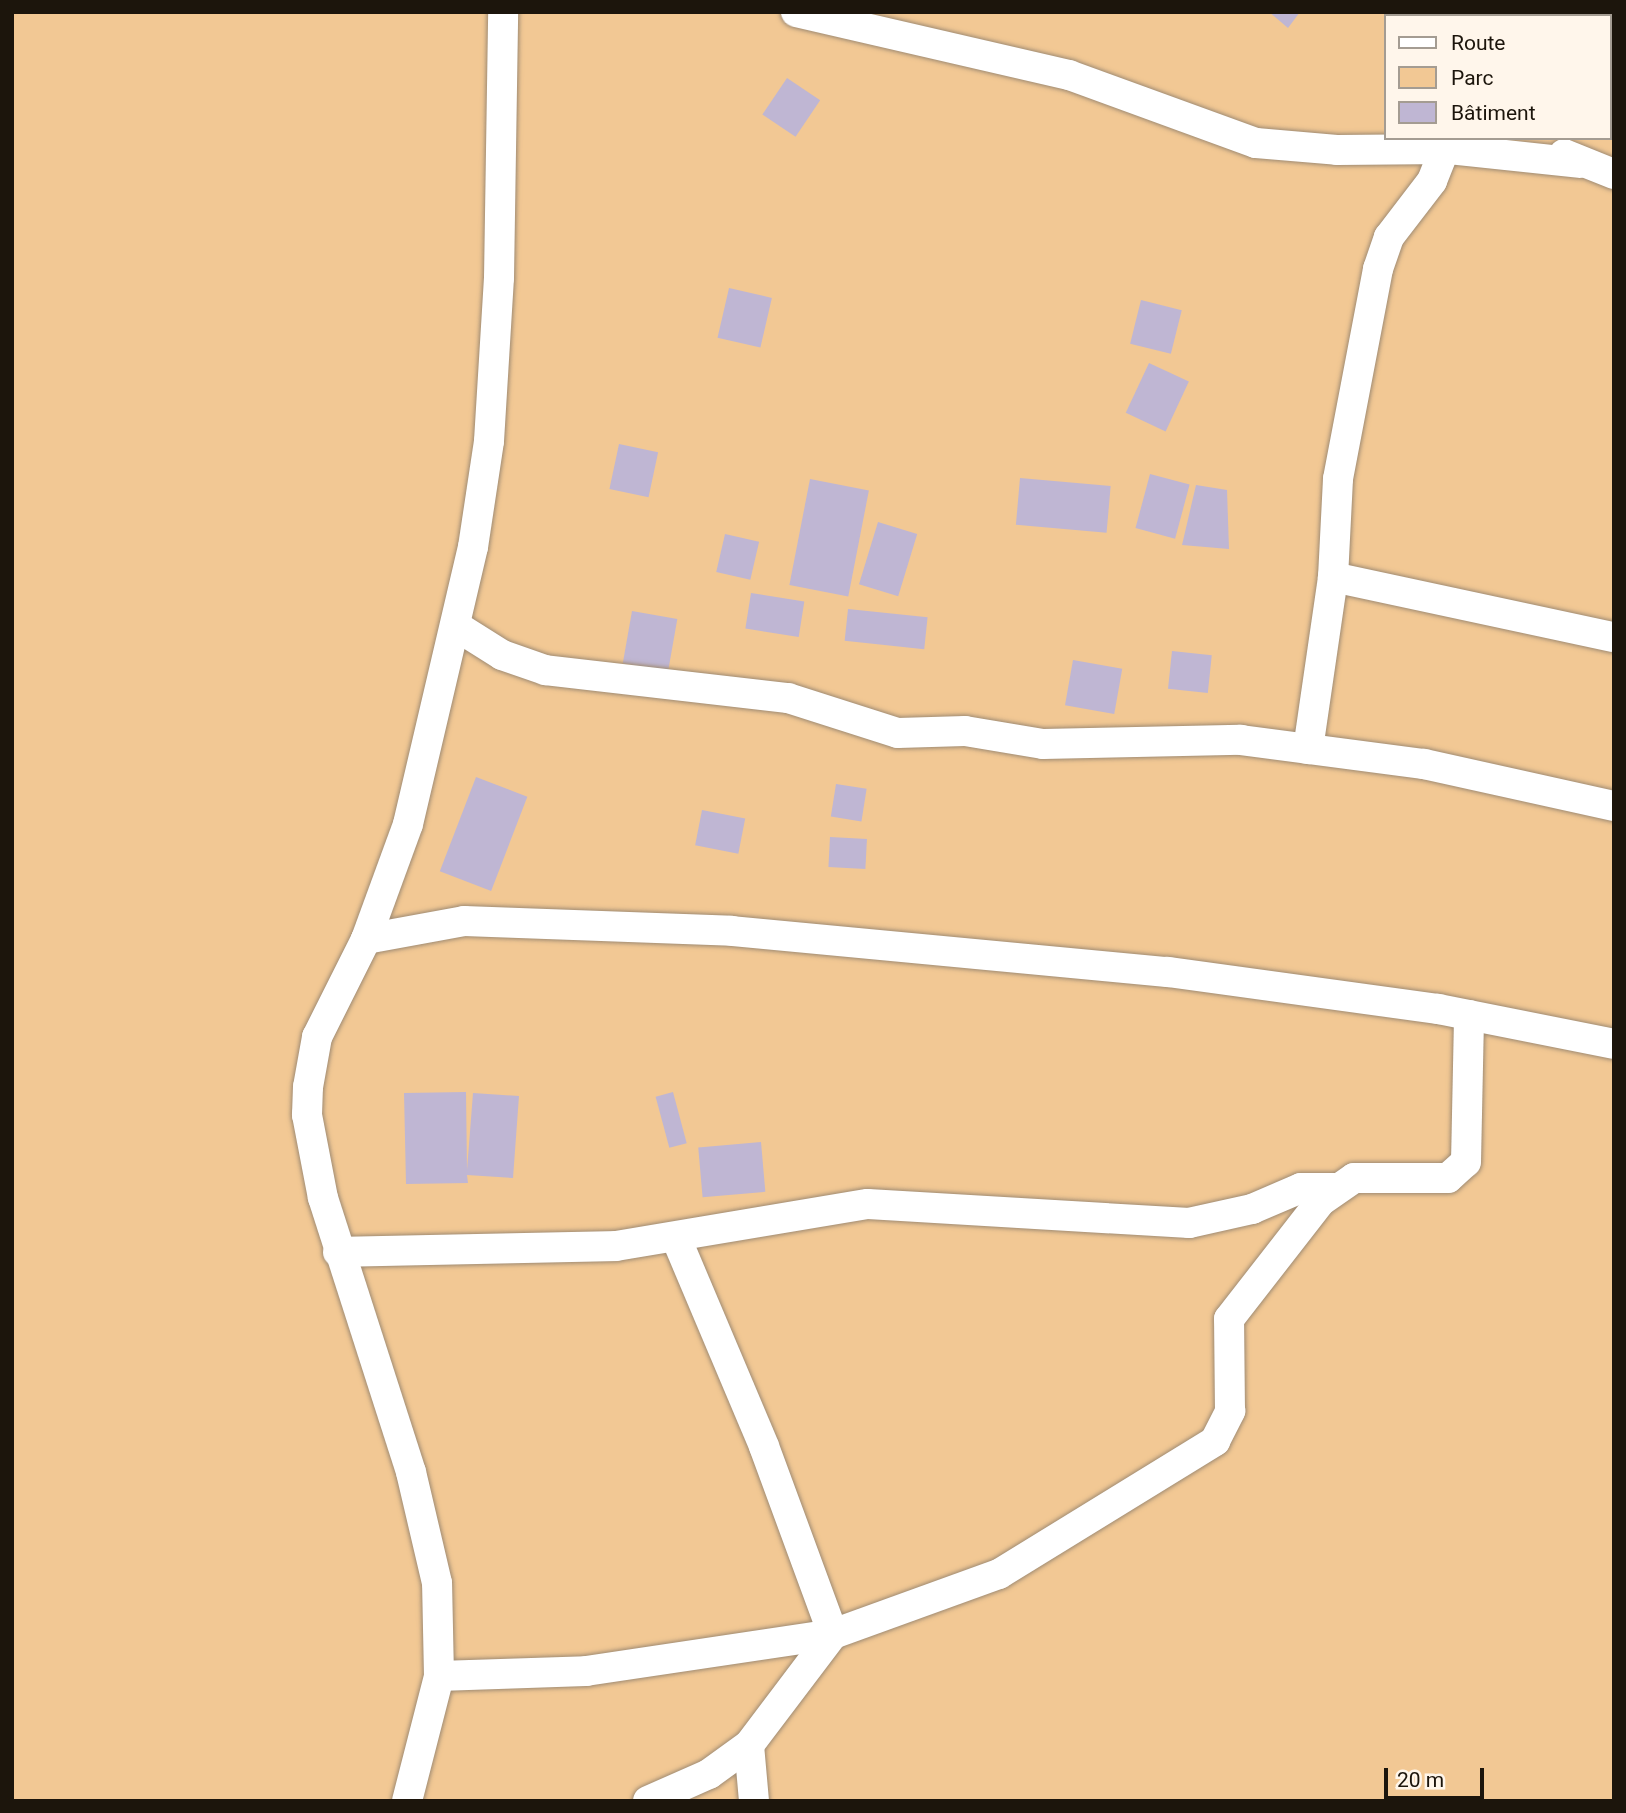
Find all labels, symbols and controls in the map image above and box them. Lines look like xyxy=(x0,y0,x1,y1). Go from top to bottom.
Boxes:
legend xyxy=(1384,14,1612,140)
text: Route xyxy=(1451,31,1506,55)
text: Parc xyxy=(1451,66,1493,90)
text: Bâtiment xyxy=(1451,101,1536,125)
scale bar xyxy=(1388,1754,1488,1798)
text: 20 m xyxy=(1397,1768,1444,1792)

